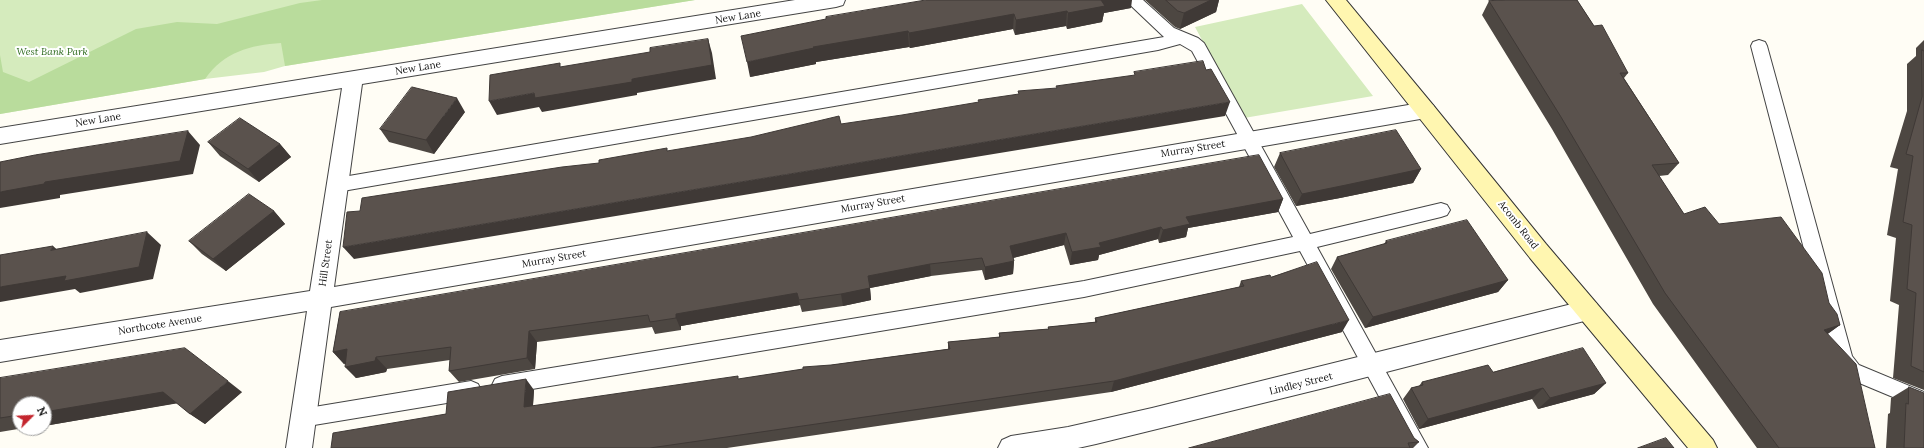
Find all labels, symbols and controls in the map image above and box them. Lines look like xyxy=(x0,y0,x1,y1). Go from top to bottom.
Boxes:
street label: New Lane xyxy=(714,7,762,27)
park label: West Bank Park xyxy=(16,46,88,58)
street label: New Lane xyxy=(394,58,442,78)
street label: New Lane xyxy=(74,110,122,130)
street label: Murray Street xyxy=(1160,138,1226,160)
street label: Murray Street xyxy=(840,192,906,216)
street label: Acomb Road xyxy=(1495,198,1541,252)
street label: Hill Street xyxy=(317,239,335,287)
street label: Murray Street xyxy=(521,247,587,271)
street label: Northcote Avenue xyxy=(117,312,203,338)
street label: Lindley Street xyxy=(1268,370,1334,398)
north arrow xyxy=(12,396,52,436)
text: N xyxy=(34,405,50,418)

